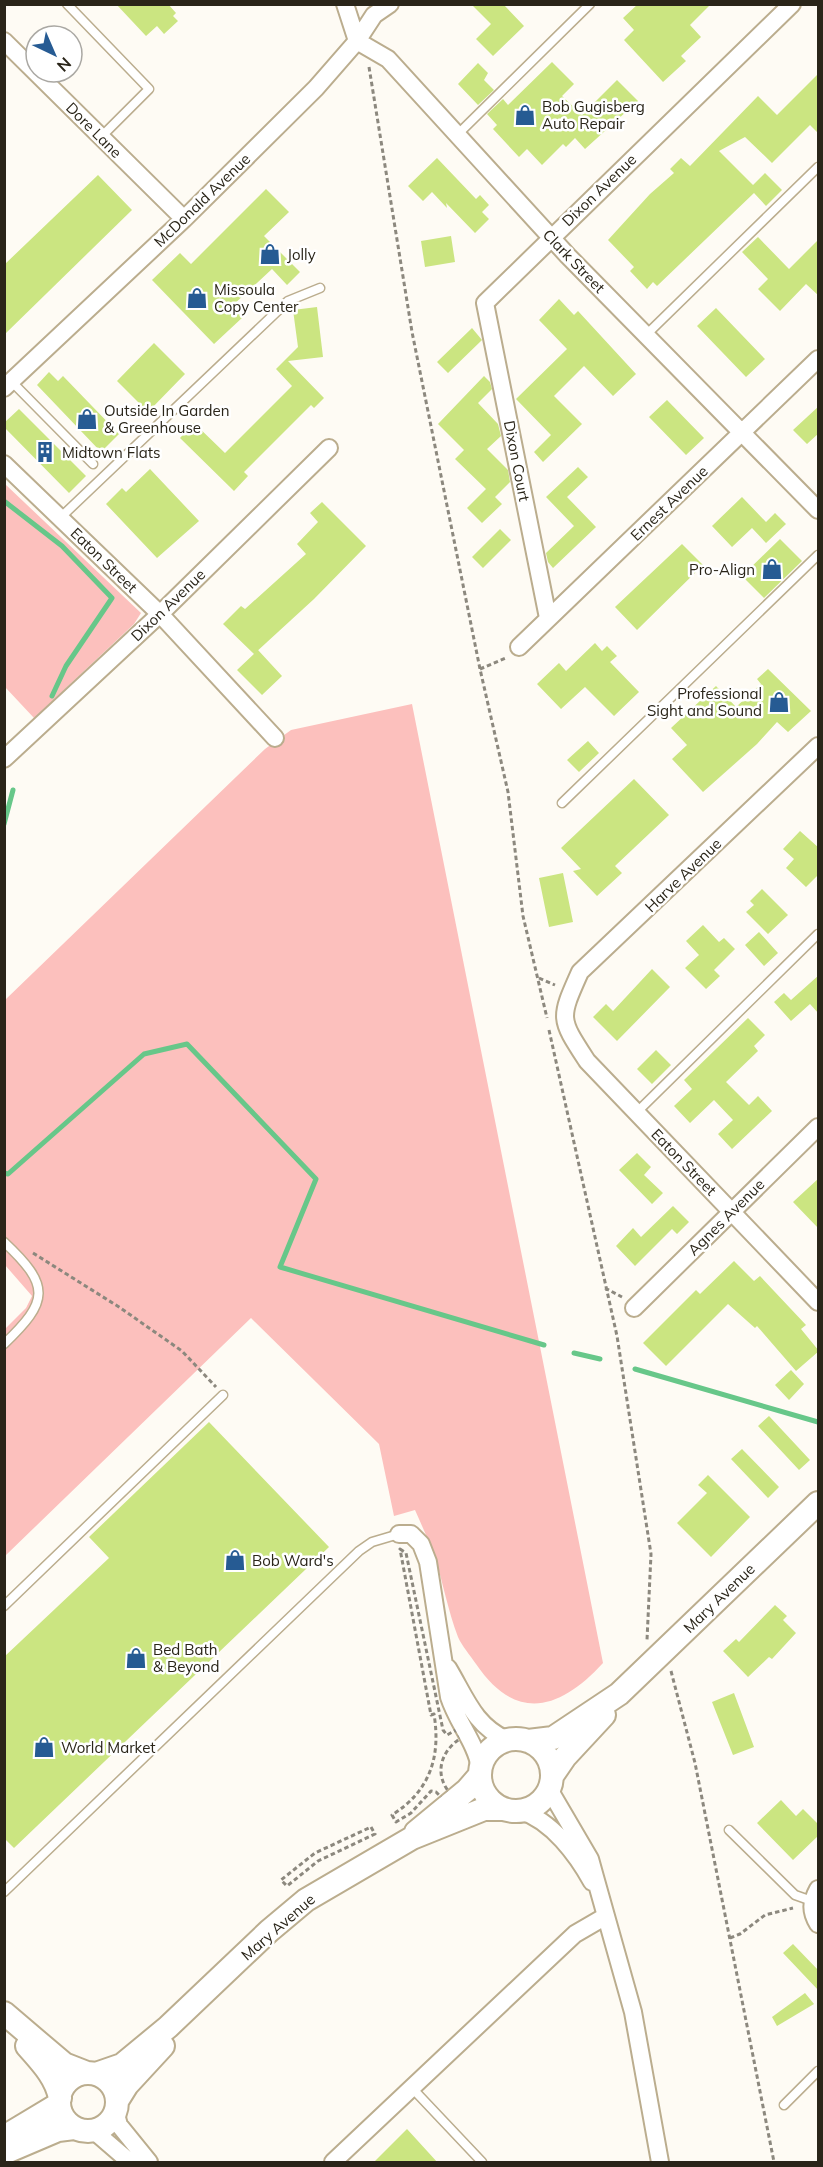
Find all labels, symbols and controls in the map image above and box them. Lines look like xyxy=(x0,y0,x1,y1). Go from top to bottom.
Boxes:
north arrow xyxy=(24,24,84,84)
text: N xyxy=(53,53,76,76)
place label: Bob Gugisberg Auto Repair xyxy=(542,97,645,133)
street label: Dore Lane xyxy=(62,98,126,162)
shop icon: Bob Gugisberg Auto Repair xyxy=(513,103,537,127)
street label: McDonald Avenue xyxy=(150,149,254,251)
street label: Dixon Avenue xyxy=(558,150,640,230)
street label: Clark Street xyxy=(539,225,609,297)
shop icon: Jolly xyxy=(258,242,282,266)
place label: Jolly xyxy=(287,245,316,264)
place label: Missoula Copy Center xyxy=(214,280,299,316)
shop icon: Missoula Copy Center xyxy=(185,286,209,310)
place label: Outside In Garden & Greenhouse xyxy=(104,401,229,437)
shop icon: Outside In Garden & Greenhouse xyxy=(75,407,99,431)
street label: Dixon Court xyxy=(500,419,534,503)
building icon: Midtown Flats xyxy=(33,440,57,464)
place label: Midtown Flats xyxy=(62,443,161,462)
street label: Ernest Avenue xyxy=(626,461,712,545)
street label: Eaton Street xyxy=(67,523,141,597)
shop icon: Pro-Align xyxy=(760,557,784,581)
place label: Pro-Align xyxy=(689,560,755,579)
street label: Dixon Avenue xyxy=(127,565,209,645)
place label: Professional Sight and Sound xyxy=(647,684,762,720)
shop icon: Professional Sight and Sound xyxy=(767,690,791,714)
street label: Harve Avenue xyxy=(641,834,725,916)
street label: Eaton Street xyxy=(647,1125,721,1199)
street label: Agnes Avenue xyxy=(684,1175,768,1259)
shop icon: Bob Ward's xyxy=(223,1548,247,1572)
place label: Bob Ward's xyxy=(252,1551,334,1570)
street label: Mary Avenue xyxy=(679,1559,759,1637)
place label: Bed Bath & Beyond xyxy=(153,1640,219,1676)
shop icon: Bed Bath & Beyond xyxy=(124,1646,148,1670)
shop icon: World Market xyxy=(32,1735,56,1759)
place label: World Market xyxy=(61,1738,156,1757)
street label: Mary Avenue xyxy=(237,1890,319,1964)

